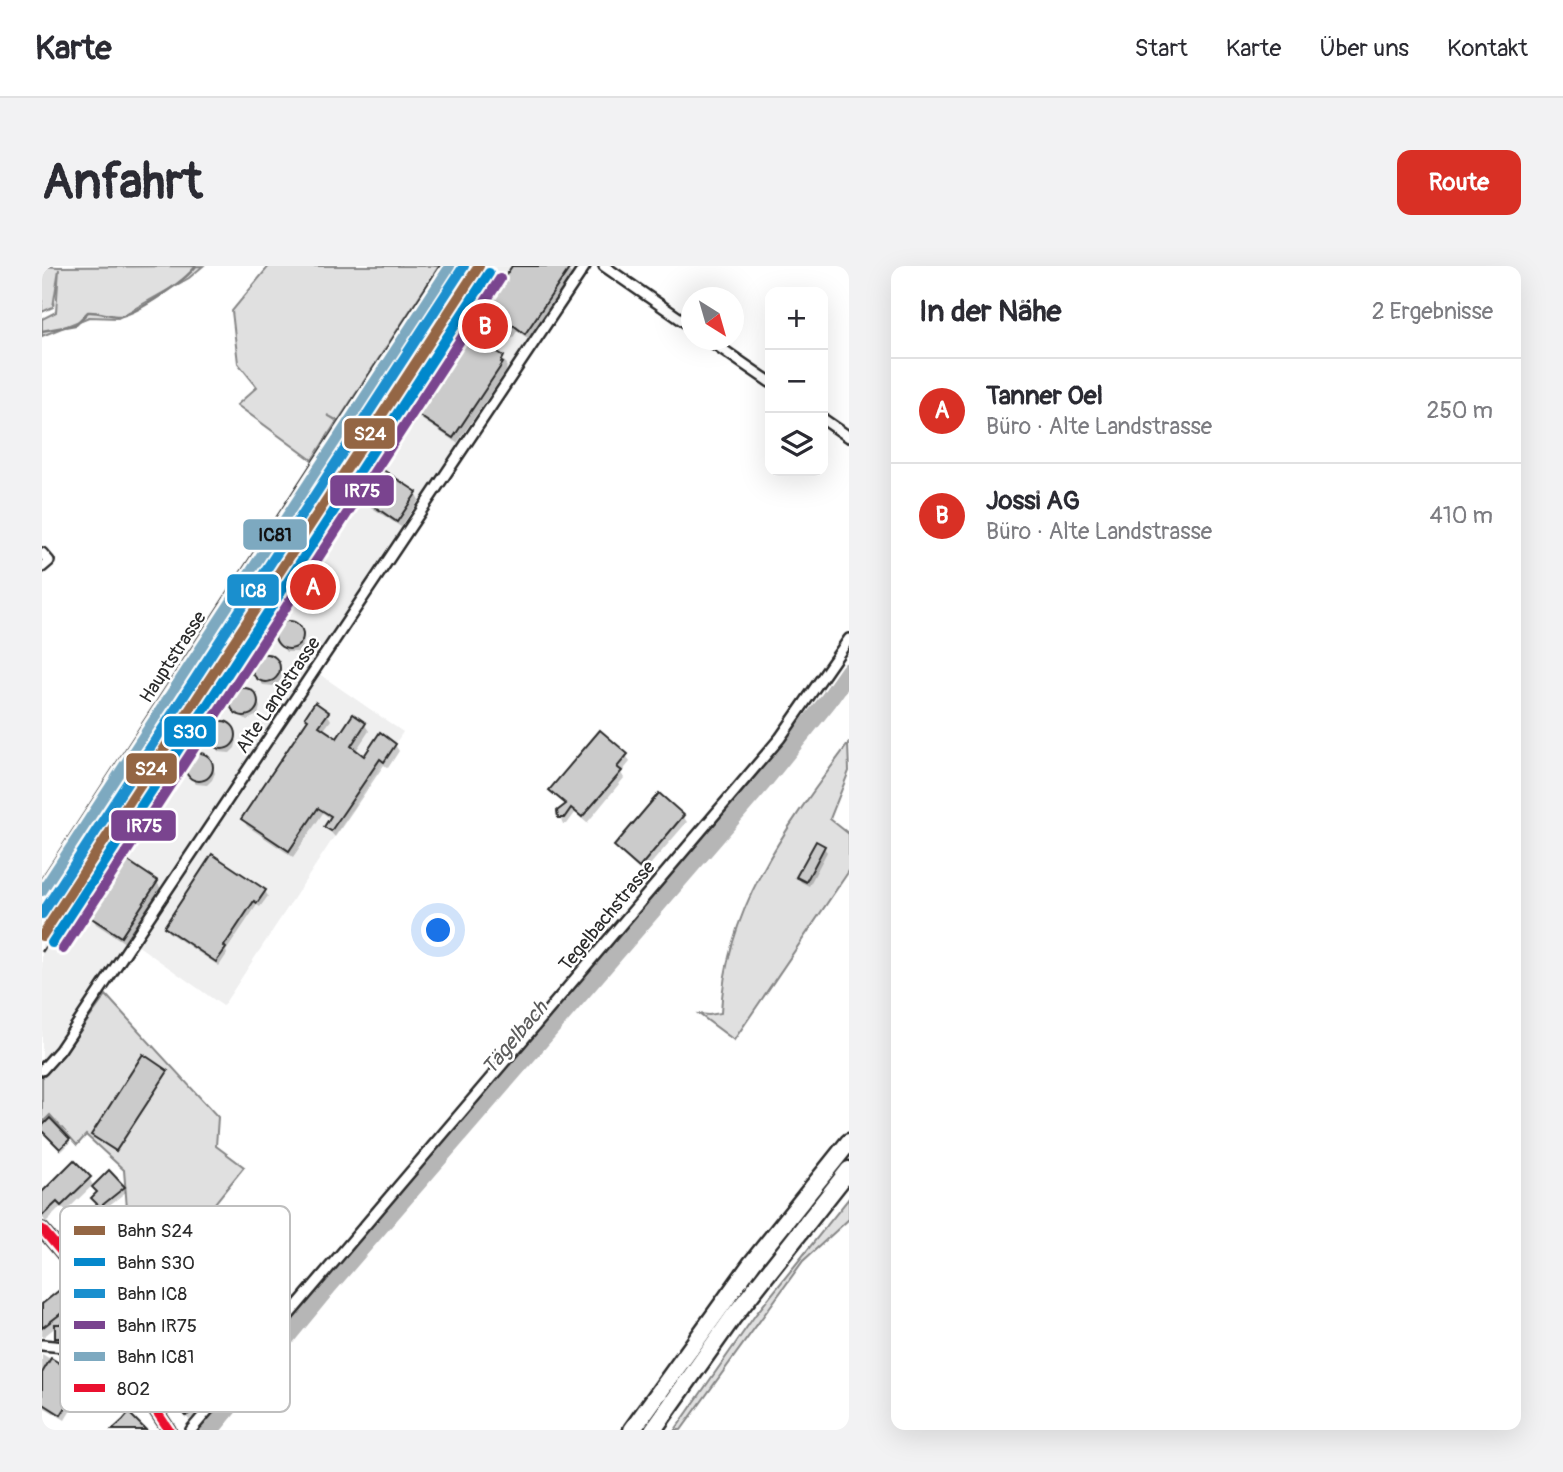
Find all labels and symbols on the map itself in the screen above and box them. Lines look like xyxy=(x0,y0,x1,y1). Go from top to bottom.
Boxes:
north arrow xyxy=(681,287,744,350)
pin: B xyxy=(462,300,508,352)
line badge: S24 xyxy=(343,417,396,450)
text: S24 xyxy=(354,422,386,446)
line badge: IR75 xyxy=(329,474,395,507)
text: IR75 xyxy=(344,479,380,503)
line badge: IC81 xyxy=(242,518,308,551)
text: IC81 xyxy=(258,523,292,547)
pin: A xyxy=(290,561,336,613)
line badge: IC8 xyxy=(226,573,280,607)
text: IC8 xyxy=(240,579,267,603)
street label: Hauptstrasse xyxy=(134,606,212,707)
street label: Alte Landstrasse xyxy=(230,632,326,758)
line badge: S30 xyxy=(163,715,217,748)
text: S30 xyxy=(173,720,207,744)
line badge: S24 xyxy=(125,752,178,785)
text: S24 xyxy=(135,757,167,781)
line badge: IR75 xyxy=(110,809,177,842)
text: IR75 xyxy=(126,814,162,838)
street label: Tegelbachstrasse xyxy=(554,855,661,976)
your location xyxy=(421,913,455,947)
water label: Tägelbach xyxy=(476,995,554,1080)
legend xyxy=(60,1206,290,1412)
text: Bahn S24 xyxy=(117,1219,193,1243)
text: Bahn S30 xyxy=(117,1251,195,1275)
text: Bahn IC8 xyxy=(117,1282,187,1306)
text: Bahn IR75 xyxy=(117,1314,197,1338)
text: Bahn IC81 xyxy=(117,1345,194,1369)
text: 802 xyxy=(117,1377,150,1401)

